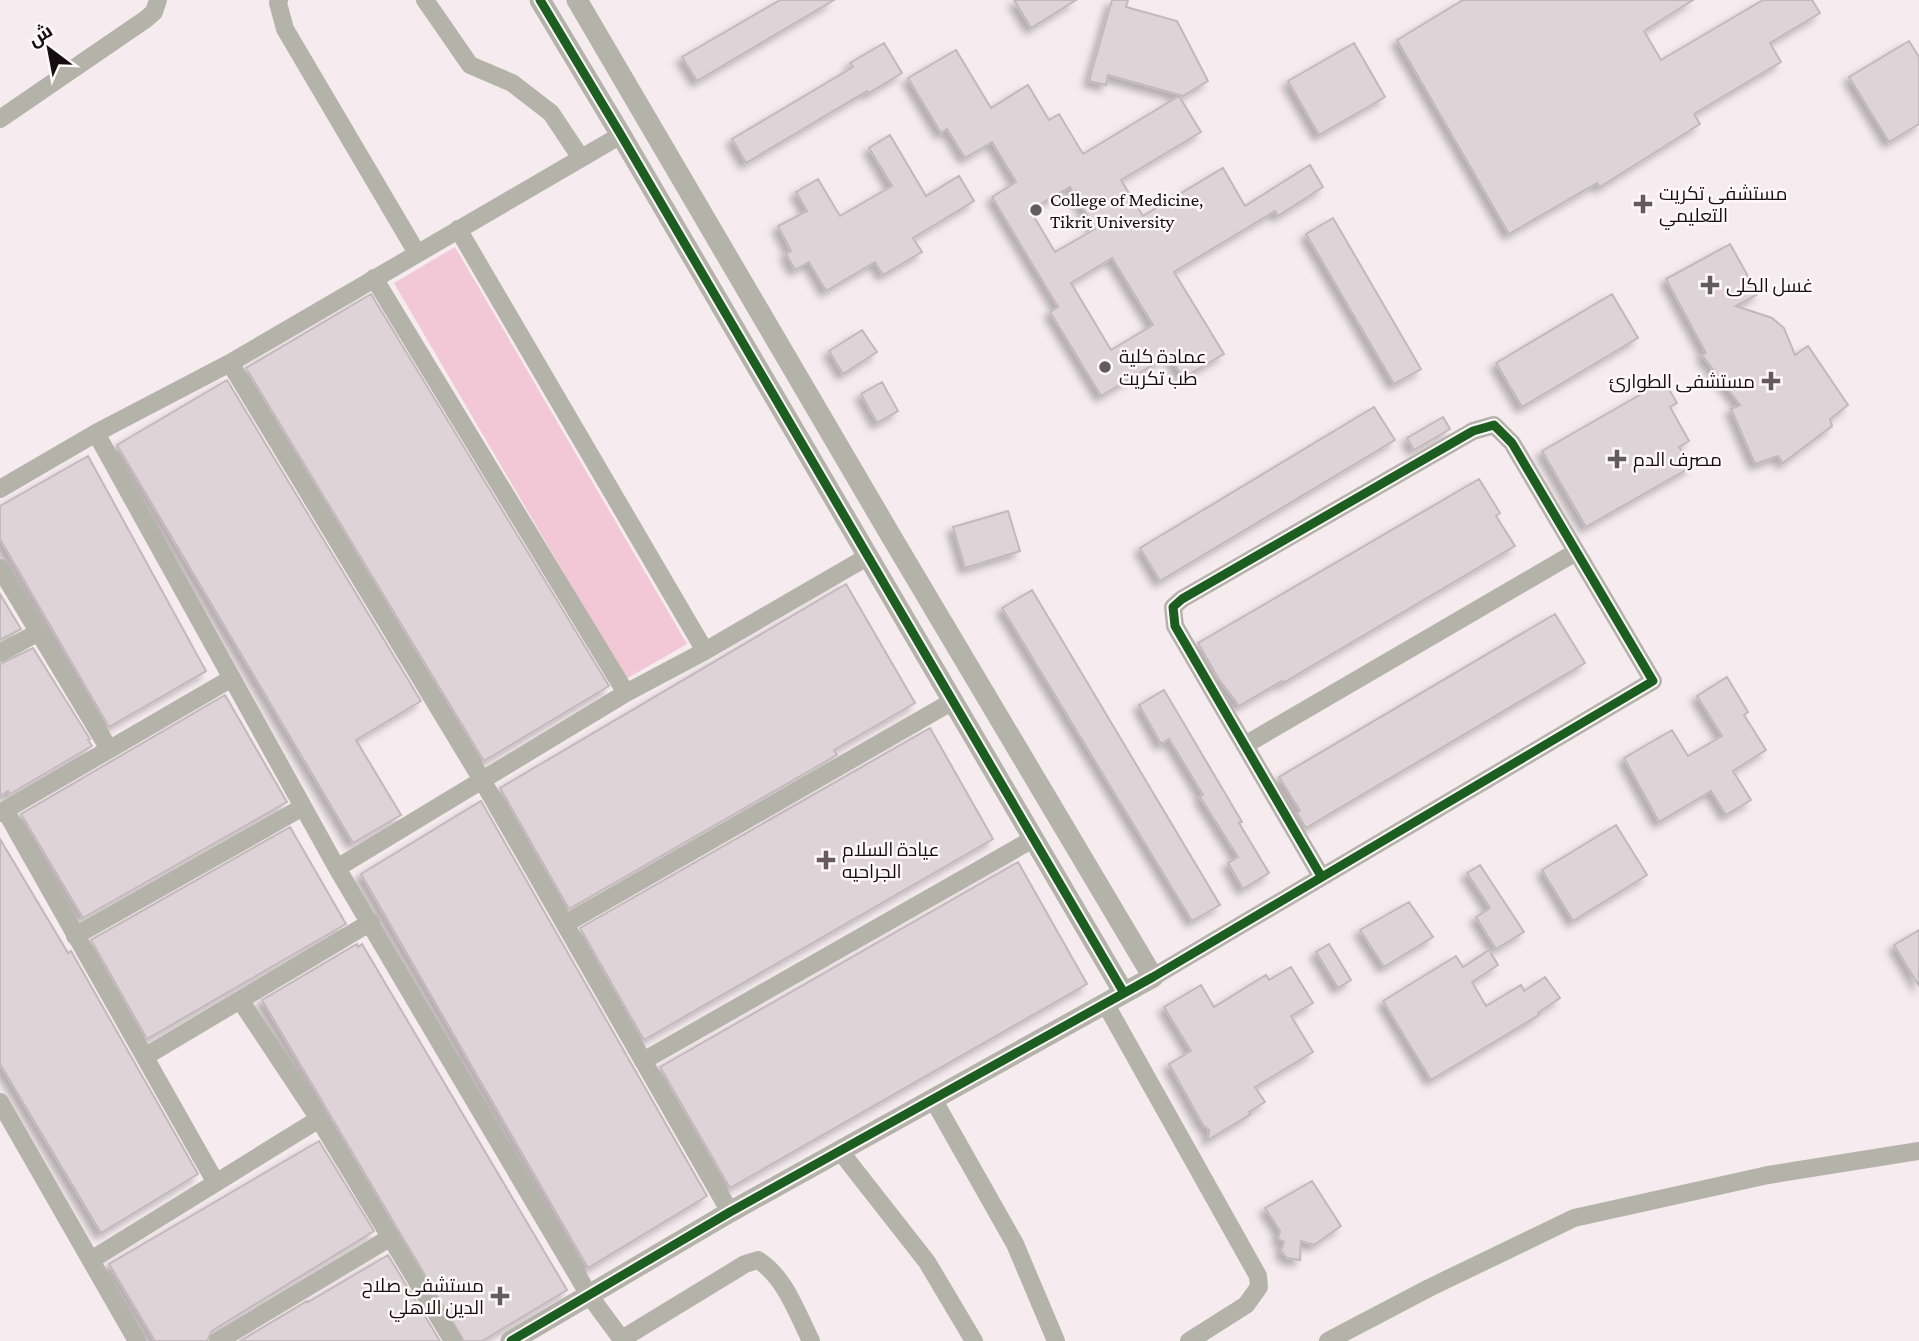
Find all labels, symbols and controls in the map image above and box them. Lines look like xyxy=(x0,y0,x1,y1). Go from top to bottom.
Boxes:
north arrow xyxy=(14,14,84,84)
text: ش xyxy=(24,20,57,51)
place label: مستشفى تكريت التعليمي xyxy=(1659,183,1787,230)
place label: College of Medicine, Tikrit University xyxy=(1050,189,1203,232)
marker: مستشفى تكريت التعليمي xyxy=(1633,194,1653,214)
marker: College of Medicine, Tikrit University xyxy=(1028,202,1044,218)
marker: غسل الكلى xyxy=(1700,275,1720,295)
place label: غسل الكلى xyxy=(1726,275,1813,297)
place label: عمادة كلية طب تكريت xyxy=(1119,346,1207,390)
marker: عمادة كلية طب تكريت xyxy=(1097,359,1113,375)
place label: مستشفى الطوارئ xyxy=(1609,371,1755,393)
marker: مستشفى الطوارئ xyxy=(1761,371,1781,391)
marker: مصرف الدم xyxy=(1607,449,1627,469)
place label: مصرف الدم xyxy=(1633,449,1722,473)
place label: عيادة السلام الجراحيه xyxy=(842,839,940,883)
marker: عيادة السلام الجراحيه xyxy=(816,850,836,870)
place label: مستشفى صلاح الدين الاهلي xyxy=(362,1275,484,1322)
marker: مستشفى صلاح الدين الاهلي xyxy=(490,1286,510,1306)

